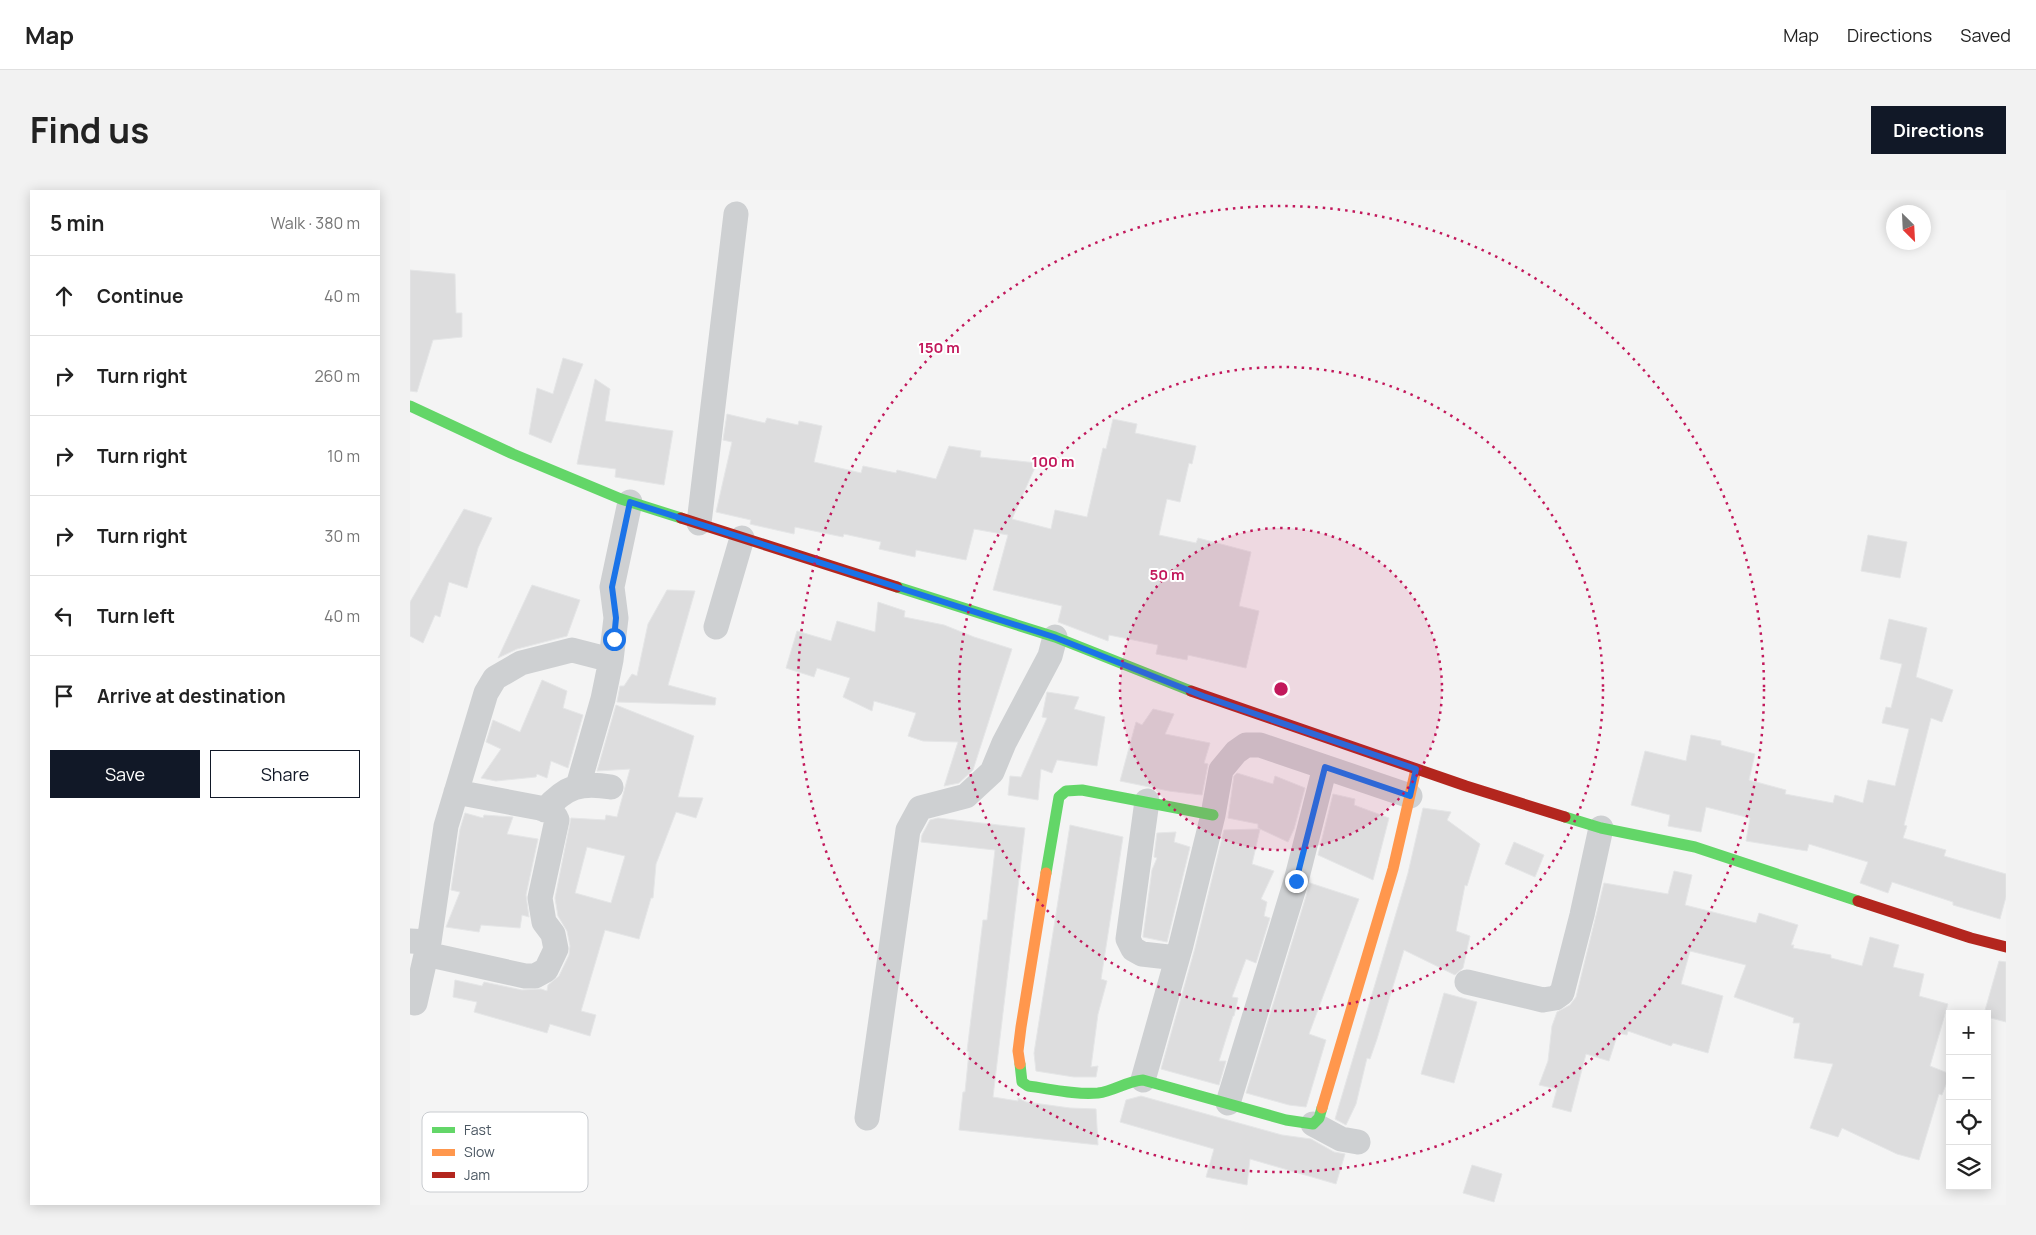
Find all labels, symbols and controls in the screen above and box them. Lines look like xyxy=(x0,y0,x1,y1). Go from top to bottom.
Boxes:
text: Map xyxy=(25,18,74,51)
text: Map xyxy=(1783,23,1819,47)
text: Directions xyxy=(1847,23,1932,47)
text: Saved xyxy=(1960,23,2011,47)
text: Find us xyxy=(30,106,149,154)
button: Directions xyxy=(1871,106,2006,154)
north arrow xyxy=(1886,205,1931,250)
text: 5 min xyxy=(50,209,104,237)
text: Walk · 380 m xyxy=(271,212,360,234)
icon: ahead xyxy=(50,282,78,310)
text: Continue xyxy=(97,283,183,309)
text: 40 m xyxy=(324,285,360,307)
text: 150 m xyxy=(918,337,960,358)
icon: right xyxy=(50,362,78,390)
text: Turn right xyxy=(97,363,187,389)
text: 260 m xyxy=(314,365,360,387)
icon: right xyxy=(50,442,78,470)
text: Turn right xyxy=(97,443,187,469)
text: 10 m xyxy=(327,445,360,467)
text: 100 m xyxy=(1032,451,1074,472)
icon: right xyxy=(50,522,78,550)
text: Turn right xyxy=(97,523,187,549)
text: 30 m xyxy=(325,525,360,547)
text: 50 m xyxy=(1149,564,1185,585)
icon: left xyxy=(50,602,78,630)
text: Turn left xyxy=(97,603,175,629)
text: 40 m xyxy=(324,605,360,627)
route start xyxy=(603,628,626,651)
centre of rings xyxy=(1272,680,1290,698)
icon: arrive xyxy=(50,682,78,710)
text: Arrive at destination xyxy=(97,683,286,709)
button: Save xyxy=(50,750,200,798)
button: Share xyxy=(210,750,360,798)
route end xyxy=(1285,870,1308,893)
map controls xyxy=(1946,1010,1991,1190)
button: + xyxy=(1946,1010,1991,1055)
button: − xyxy=(1946,1055,1991,1100)
button: locate xyxy=(1946,1100,1991,1145)
legend xyxy=(422,1112,588,1192)
text: Fast xyxy=(464,1120,492,1139)
text: Slow xyxy=(464,1142,495,1161)
button: layers xyxy=(1946,1145,1991,1190)
text: Jam xyxy=(464,1165,490,1184)

